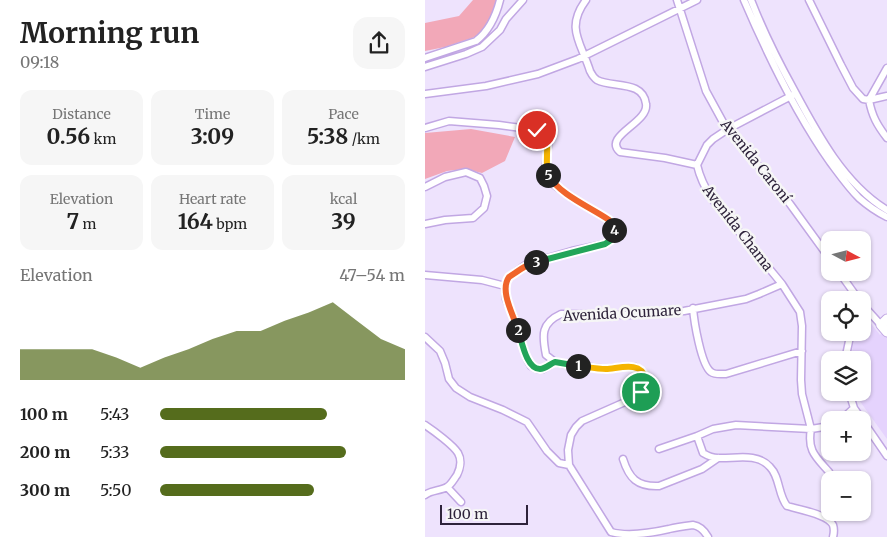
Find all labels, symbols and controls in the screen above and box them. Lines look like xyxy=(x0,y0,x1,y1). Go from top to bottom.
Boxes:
text: Morning run xyxy=(20,15,199,51)
button: share xyxy=(353,17,405,69)
text: 09:18 xyxy=(20,52,59,72)
text: Distance xyxy=(52,105,111,123)
text: Time xyxy=(195,105,230,123)
text: Pace xyxy=(328,105,359,123)
pin xyxy=(516,109,558,151)
street label: Avenida Caroní xyxy=(716,115,795,207)
icon: check xyxy=(523,116,551,144)
text: 0.56 xyxy=(47,123,90,150)
text: 3:09 xyxy=(191,123,234,150)
text: 5:38 xyxy=(307,123,348,150)
text: km xyxy=(90,130,116,148)
text: /km xyxy=(348,130,380,148)
pin: 5 xyxy=(535,162,561,188)
text: 5 xyxy=(544,166,553,184)
street label: Avenida Chama xyxy=(698,180,778,275)
text: Elevation xyxy=(50,190,113,208)
text: Heart rate xyxy=(179,190,246,208)
text: kcal xyxy=(330,190,357,208)
text: 7 xyxy=(67,208,79,235)
text: 164 xyxy=(178,208,213,235)
text: 39 xyxy=(331,208,356,235)
text: m xyxy=(79,215,96,233)
text: bpm xyxy=(213,215,247,233)
pin: 4 xyxy=(601,218,627,242)
text: 4 xyxy=(610,221,619,239)
north arrow xyxy=(821,231,871,281)
map controls xyxy=(821,231,871,521)
pin: 3 xyxy=(523,250,549,274)
text: 3 xyxy=(532,253,541,271)
text: Elevation xyxy=(20,265,93,285)
text: 47–54 m xyxy=(339,265,405,285)
button: locate xyxy=(821,291,871,341)
street label: Avenida Ocumare xyxy=(562,301,681,325)
pin: 2 xyxy=(505,318,531,342)
text: 2 xyxy=(514,321,523,339)
button: layers xyxy=(821,351,871,401)
pin: 1 xyxy=(565,354,591,378)
text: 1 xyxy=(575,357,582,375)
pin xyxy=(620,371,662,413)
icon: arrive xyxy=(627,378,655,406)
text: 100 m xyxy=(20,404,68,424)
text: 5:43 xyxy=(100,404,129,424)
button: + xyxy=(821,411,871,461)
text: 200 m xyxy=(20,442,70,462)
text: 5:33 xyxy=(100,442,130,462)
button: − xyxy=(821,471,871,521)
text: 300 m xyxy=(20,480,70,500)
text: 5:50 xyxy=(100,480,131,500)
scale bar xyxy=(440,502,527,525)
text: 100 m xyxy=(447,505,488,523)

